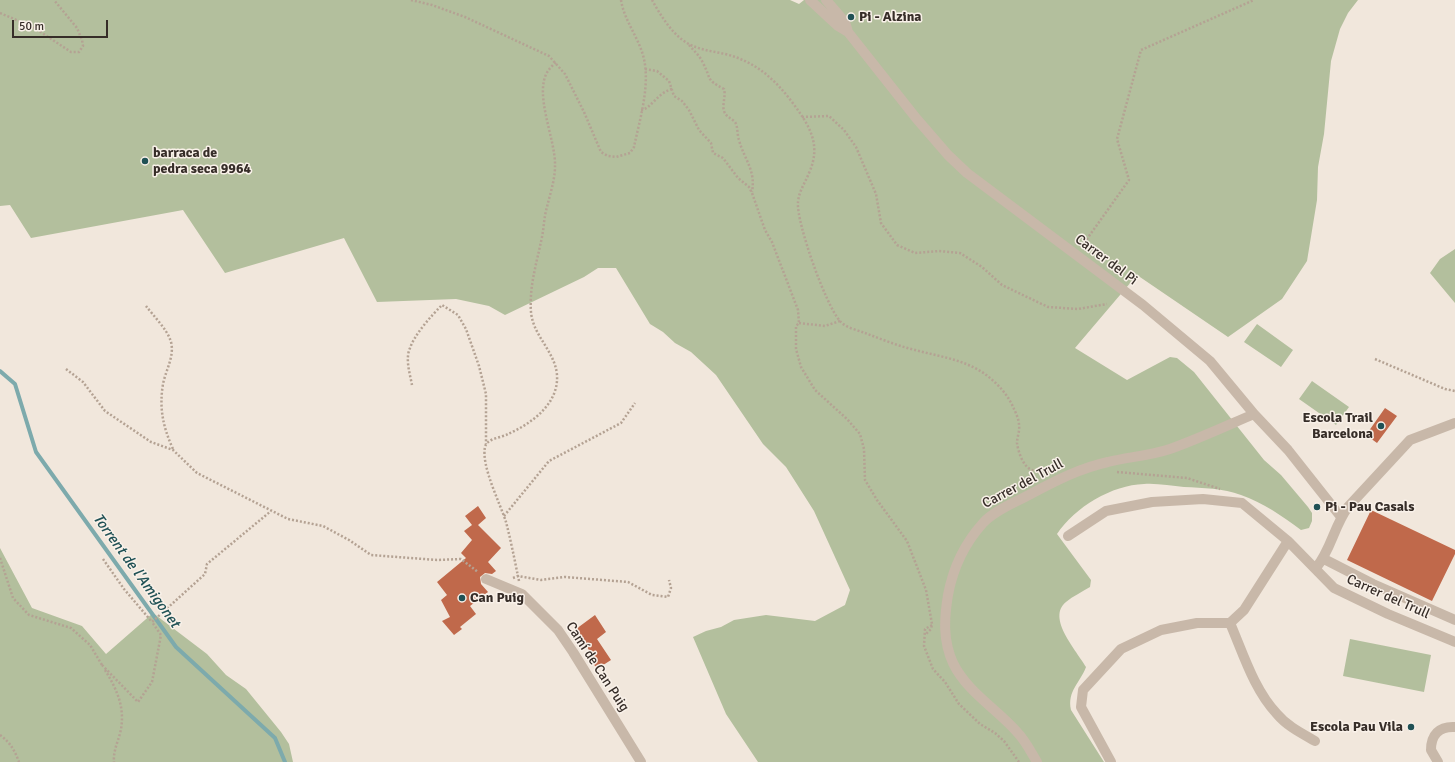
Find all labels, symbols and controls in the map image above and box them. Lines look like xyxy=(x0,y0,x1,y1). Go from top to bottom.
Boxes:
place label: Pi - Alzina xyxy=(859,9,922,25)
scale bar xyxy=(14,12,110,38)
marker: Pi - Alzina xyxy=(846,12,856,22)
text: 50 m xyxy=(19,19,44,34)
place label: barraca de pedra seca 9964 xyxy=(153,145,251,178)
marker: barraca de pedra seca 9964 xyxy=(140,156,150,166)
street label: Carrer del Pi xyxy=(1071,231,1141,289)
place label: Escola Trail Barcelona xyxy=(1303,410,1373,442)
marker: Escola Trail Barcelona xyxy=(1376,421,1386,431)
street label: Carrer del Trull xyxy=(980,456,1066,512)
place label: Pi - Pau Casals xyxy=(1325,499,1414,515)
marker: Pi - Pau Casals xyxy=(1312,502,1322,512)
water label: Torrent de l'Amigonet xyxy=(89,510,183,632)
street label: Carrer del Trull xyxy=(1344,571,1432,623)
place label: Can Puig xyxy=(470,590,524,606)
marker: Can Puig xyxy=(457,593,467,603)
street label: Camí de Can Puig xyxy=(562,619,632,715)
place label: Escola Pau Vila xyxy=(1310,719,1403,735)
marker: Escola Pau Vila xyxy=(1406,722,1416,732)

